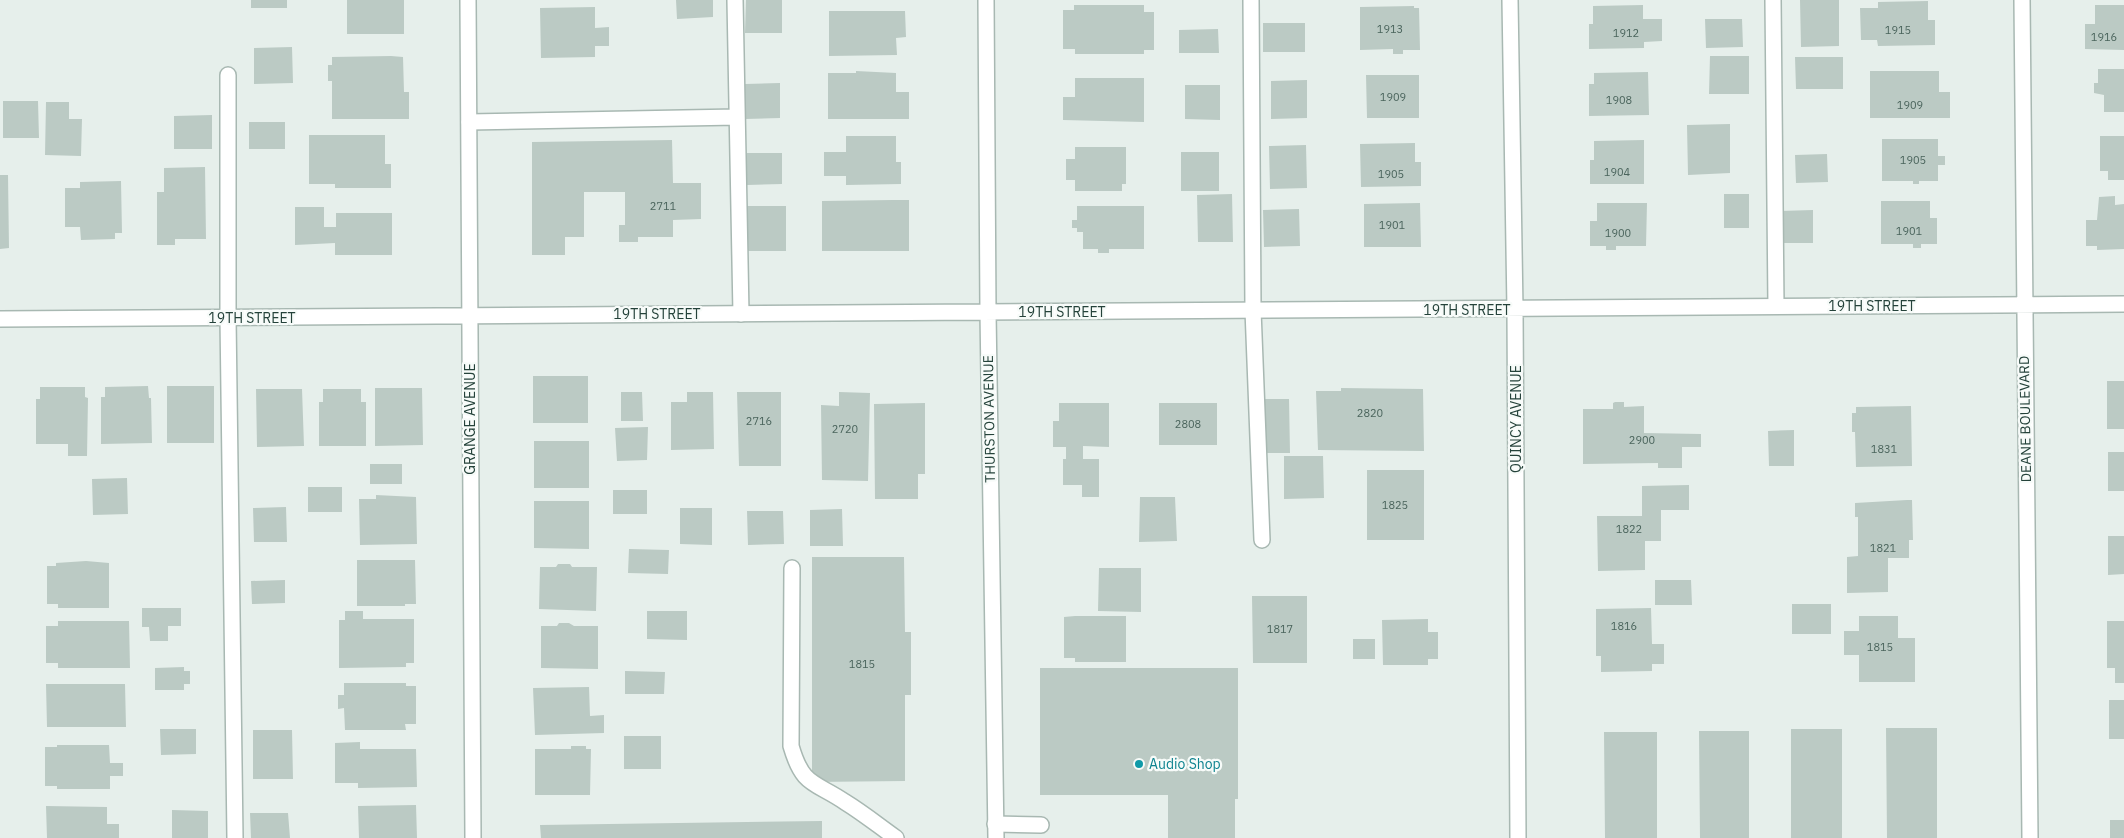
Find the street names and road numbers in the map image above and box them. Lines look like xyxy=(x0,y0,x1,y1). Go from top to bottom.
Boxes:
street label: 19TH STREET xyxy=(1828,297,1916,315)
street label: 19TH STREET xyxy=(1423,301,1511,319)
street label: 19TH STREET xyxy=(1018,303,1106,321)
street label: 19TH STREET xyxy=(613,305,701,323)
street label: 19TH STREET xyxy=(208,309,296,327)
street label: THURSTON AVENUE xyxy=(979,355,999,483)
street label: DEANE BOULEVARD xyxy=(2015,355,2035,483)
street label: GRANGE AVENUE xyxy=(461,363,479,475)
street label: QUINCY AVENUE xyxy=(1507,365,1525,473)

